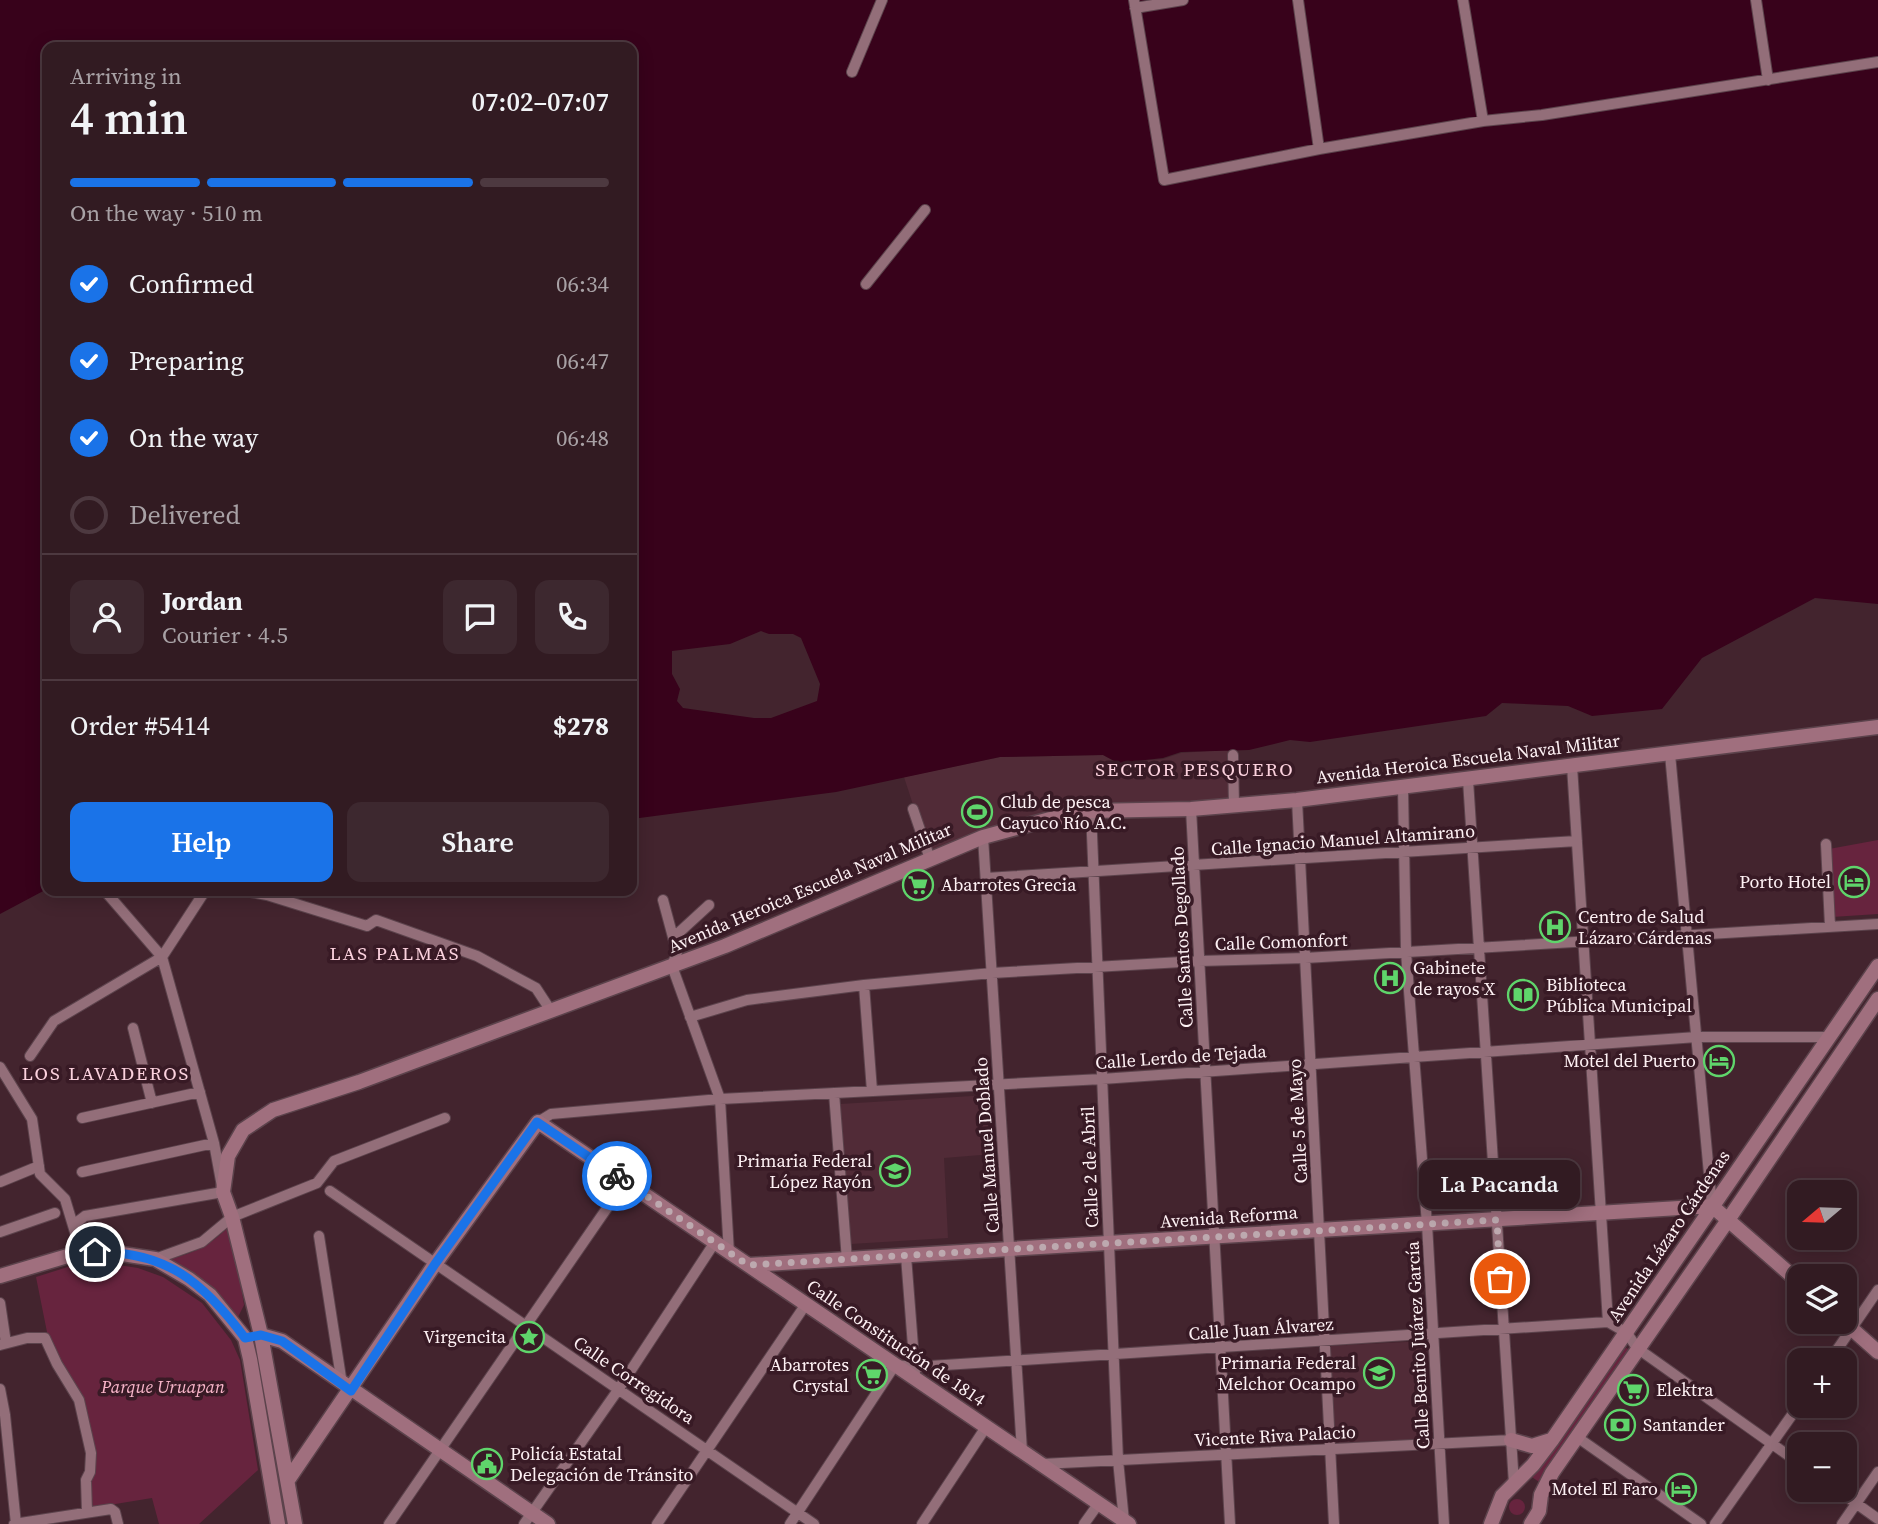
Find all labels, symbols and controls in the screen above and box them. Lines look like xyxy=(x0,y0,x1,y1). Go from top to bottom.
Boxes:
text: Arriving in xyxy=(70,60,182,92)
text: 07:02–07:07 xyxy=(472,84,609,120)
text: 4 min xyxy=(70,86,188,149)
text: On the way · 510 m xyxy=(70,197,263,229)
icon: check xyxy=(70,265,108,303)
text: Confirmed xyxy=(129,266,254,302)
text: 06:34 xyxy=(556,268,609,300)
icon: check xyxy=(70,342,108,380)
text: Preparing xyxy=(129,343,244,379)
text: 06:47 xyxy=(556,345,609,377)
icon: check xyxy=(70,419,108,457)
text: On the way xyxy=(129,420,258,456)
text: 06:48 xyxy=(556,422,609,454)
text: Delivered xyxy=(129,497,240,533)
button: person xyxy=(70,580,144,654)
button: chat xyxy=(443,580,517,654)
button: phone xyxy=(535,580,609,654)
text: Jordan xyxy=(162,583,243,619)
text: Courier · 4.5 xyxy=(162,619,288,651)
text: Order #5414 xyxy=(70,708,210,744)
text: $278 xyxy=(553,708,609,744)
street label: Avenida Heroica Escuela Naval Militar xyxy=(1315,727,1622,790)
district label: SECTOR PESQUERO xyxy=(1095,756,1295,782)
place label: Club de pesca Cayuco Río A.C. xyxy=(1000,789,1127,835)
sports icon: Club de pesca Cayuco Río A.C. xyxy=(960,795,994,829)
button: Help xyxy=(70,802,333,882)
button: Share xyxy=(347,802,609,882)
street label: Avenida Heroica Escuela Naval Militar xyxy=(664,816,956,959)
street label: Calle Ignacio Manuel Altamirano xyxy=(1210,818,1476,861)
street label: Calle Santos Degollado xyxy=(1164,845,1199,1029)
hotel icon: Porto Hotel xyxy=(1837,865,1871,899)
supermarket icon: Abarrotes Grecia xyxy=(901,868,935,902)
place label: Porto Hotel xyxy=(1739,869,1831,894)
place label: Abarrotes Grecia xyxy=(941,872,1077,897)
place label: Centro de Salud Lázaro Cárdenas xyxy=(1578,904,1712,950)
hospital icon: Centro de Salud Lázaro Cárdenas xyxy=(1538,910,1572,944)
street label: Calle Comonfort xyxy=(1214,927,1348,956)
district label: LAS PALMAS xyxy=(329,940,461,966)
place label: Gabinete de rayos X xyxy=(1413,955,1496,1001)
hospital icon: Gabinete de rayos X xyxy=(1373,961,1407,995)
place label: Biblioteca Pública Municipal xyxy=(1546,972,1692,1018)
library icon: Biblioteca Pública Municipal xyxy=(1506,978,1540,1012)
street label: Calle Lerdo de Tejada xyxy=(1095,1038,1268,1075)
hotel icon: Motel del Puerto xyxy=(1702,1044,1736,1078)
place label: Motel del Puerto xyxy=(1563,1048,1696,1073)
street label: Calle Manuel Doblado xyxy=(968,1056,1005,1234)
street label: Calle 5 de Mayo xyxy=(1282,1058,1313,1184)
district label: LOS LAVADEROS xyxy=(22,1060,190,1086)
street label: Calle 2 de Abril xyxy=(1075,1106,1104,1228)
courier xyxy=(582,1141,652,1211)
street label: Avenida Lázaro Cárdenas xyxy=(1602,1145,1736,1327)
place label: Primaria Federal López Rayón xyxy=(737,1148,872,1194)
school or university icon: Primaria Federal López Rayón xyxy=(878,1154,912,1188)
icon: bike xyxy=(598,1157,636,1195)
callout: La Pacanda xyxy=(1420,1160,1580,1209)
text: La Pacanda xyxy=(1440,1168,1559,1200)
north arrow xyxy=(1787,1180,1857,1250)
map controls xyxy=(1787,1180,1857,1502)
street label: Avenida Reforma xyxy=(1159,1199,1299,1234)
pin xyxy=(65,1222,125,1282)
icon: home xyxy=(76,1233,114,1271)
street label: Calle Benito Juárez García xyxy=(1400,1240,1435,1450)
pin xyxy=(1470,1249,1530,1309)
icon: bag xyxy=(1481,1260,1519,1298)
button: layers xyxy=(1787,1264,1857,1334)
street label: Calle Constitución de 1814 xyxy=(802,1273,991,1412)
street label: Calle Juan Álvarez xyxy=(1188,1311,1334,1346)
place icon: Virgencita xyxy=(512,1320,546,1354)
place label: Virgencita xyxy=(423,1324,507,1349)
street label: Calle Corregidora xyxy=(569,1330,701,1430)
button: + xyxy=(1787,1348,1857,1418)
place label: Primaria Federal Melchor Ocampo xyxy=(1218,1350,1356,1396)
place label: Abarrotes Crystal xyxy=(770,1352,849,1398)
school or university icon: Primaria Federal Melchor Ocampo xyxy=(1362,1356,1396,1390)
supermarket icon: Abarrotes Crystal xyxy=(855,1358,889,1392)
supermarket icon: Elektra xyxy=(1616,1373,1650,1407)
park label: Parque Uruapan xyxy=(100,1374,225,1399)
place label: Elektra xyxy=(1656,1377,1714,1402)
bank icon: Santander xyxy=(1603,1408,1637,1442)
place label: Santander xyxy=(1643,1412,1725,1437)
street label: Vicente Riva Palacio xyxy=(1193,1419,1357,1452)
button: − xyxy=(1787,1432,1857,1502)
place label: Policía Estatal Delegación de Tránsito xyxy=(510,1441,694,1487)
public building icon: Policía Estatal Delegación de Tránsito xyxy=(470,1447,504,1481)
hotel icon: Motel El Faro xyxy=(1664,1472,1698,1506)
place label: Motel El Faro xyxy=(1552,1476,1658,1501)

